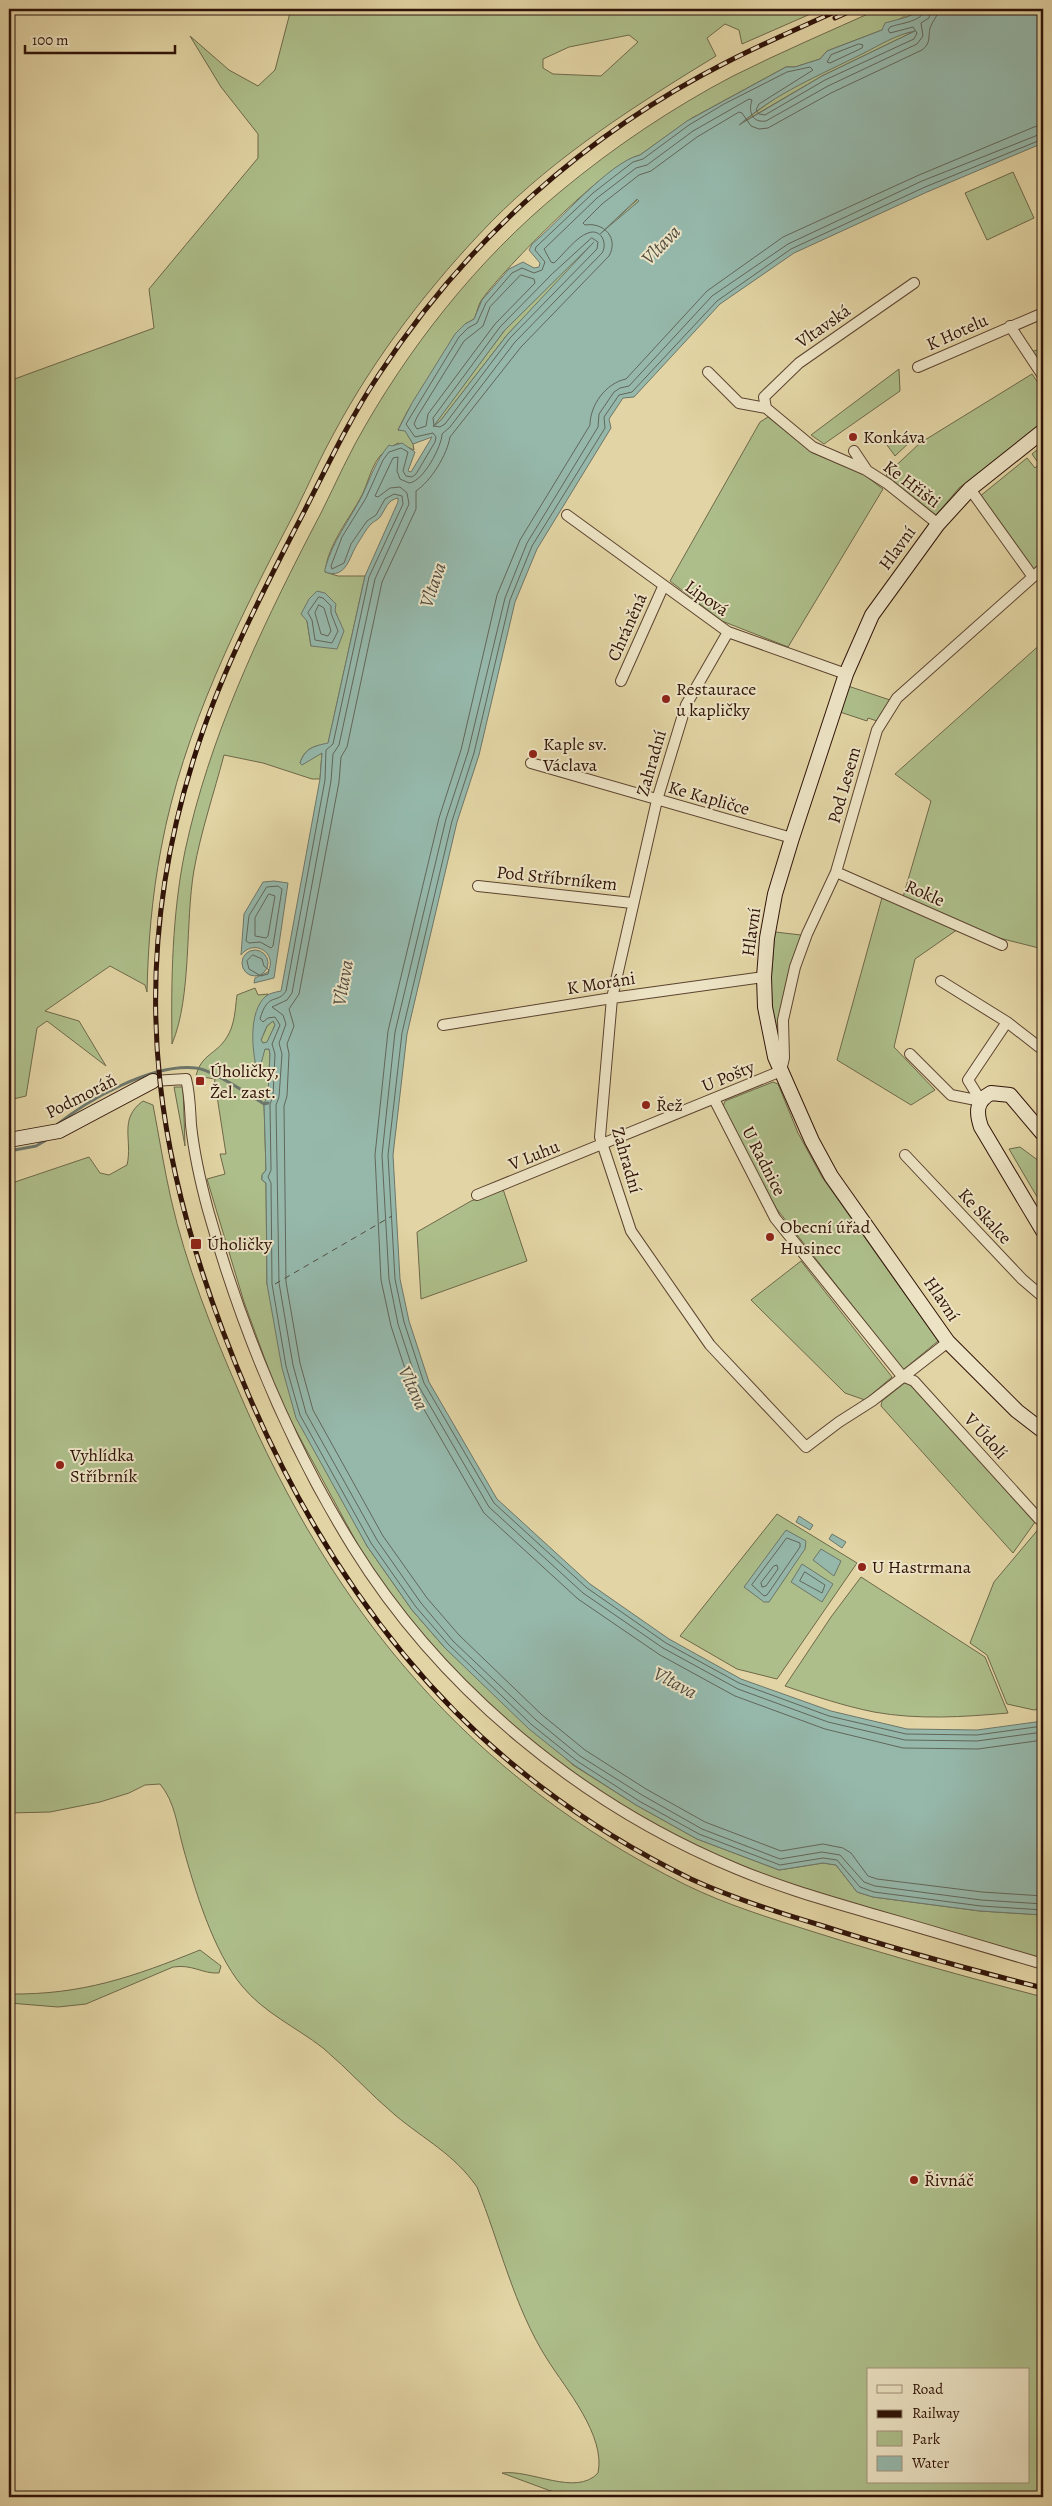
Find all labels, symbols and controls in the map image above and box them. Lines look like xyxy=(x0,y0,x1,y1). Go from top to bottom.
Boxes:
scale bar xyxy=(25,22,175,54)
text: 100 m xyxy=(32,30,69,50)
water label: Vltava xyxy=(636,219,687,271)
street label: Vltavská xyxy=(790,298,856,354)
street label: K Hotelu xyxy=(922,308,992,356)
place label: Konkáva xyxy=(863,425,926,449)
marker: Konkáva xyxy=(847,431,859,443)
street label: Ke Hřišti xyxy=(878,455,946,513)
street label: Hlavní xyxy=(873,521,921,575)
water label: Vltava xyxy=(413,559,453,611)
street label: Lipová xyxy=(680,574,734,622)
street label: Chráněná xyxy=(601,589,653,665)
place label: Restaurace u kapličky xyxy=(676,677,756,722)
marker: Restaurace u kapličky xyxy=(660,693,672,705)
street label: Zahradní xyxy=(630,727,672,799)
place label: Kaple sv. Václava xyxy=(542,732,608,777)
street label: Pod Lesem xyxy=(822,744,866,826)
marker: Kaple sv. Václava xyxy=(527,748,539,760)
street label: Ke Kapličce xyxy=(665,775,753,821)
street label: Pod Stříbrníkem xyxy=(495,860,619,896)
street label: Rokle xyxy=(901,874,949,912)
street label: Hlavní xyxy=(736,906,766,958)
water label: Vltava xyxy=(326,958,360,1008)
street label: K Moráni xyxy=(565,966,637,1000)
street label: U Pošty xyxy=(698,1054,759,1097)
place label: Úholičky, Žel. zast. xyxy=(210,1059,279,1104)
street label: Podmoráň xyxy=(41,1068,121,1124)
marker: Úholičky, Žel. zast. xyxy=(194,1075,206,1087)
place label: Řež xyxy=(656,1093,683,1117)
marker: Řež xyxy=(640,1099,652,1111)
street label: U Radnice xyxy=(736,1122,792,1200)
street label: Zahradní xyxy=(606,1124,648,1196)
street label: V Luhu xyxy=(504,1134,563,1176)
street label: Ke Skalce xyxy=(953,1183,1017,1249)
place label: Obecní úřad Husinec xyxy=(780,1215,871,1260)
marker: Obecní úřad Husinec xyxy=(764,1231,776,1243)
place label: Úholičky xyxy=(207,1232,273,1256)
marker: Úholičky xyxy=(189,1237,203,1251)
street label: Hlavní xyxy=(918,1272,966,1326)
water label: Vltava xyxy=(391,1362,435,1415)
street label: V Údolí xyxy=(958,1407,1013,1464)
place label: Vyhlídka Stříbrník xyxy=(69,1443,137,1488)
marker: Vyhlídka Stříbrník xyxy=(54,1459,66,1471)
place label: U Hastrmana xyxy=(872,1555,972,1579)
marker: U Hastrmana xyxy=(856,1561,868,1573)
water label: Vltava xyxy=(649,1661,702,1705)
place label: Řivnáč xyxy=(924,2168,974,2192)
marker: Řivnáč xyxy=(908,2174,920,2186)
legend xyxy=(867,2368,1030,2484)
text: Road xyxy=(912,2379,944,2399)
text: Railway xyxy=(912,2403,960,2423)
text: Park xyxy=(912,2429,941,2449)
text: Water xyxy=(911,2453,949,2473)

